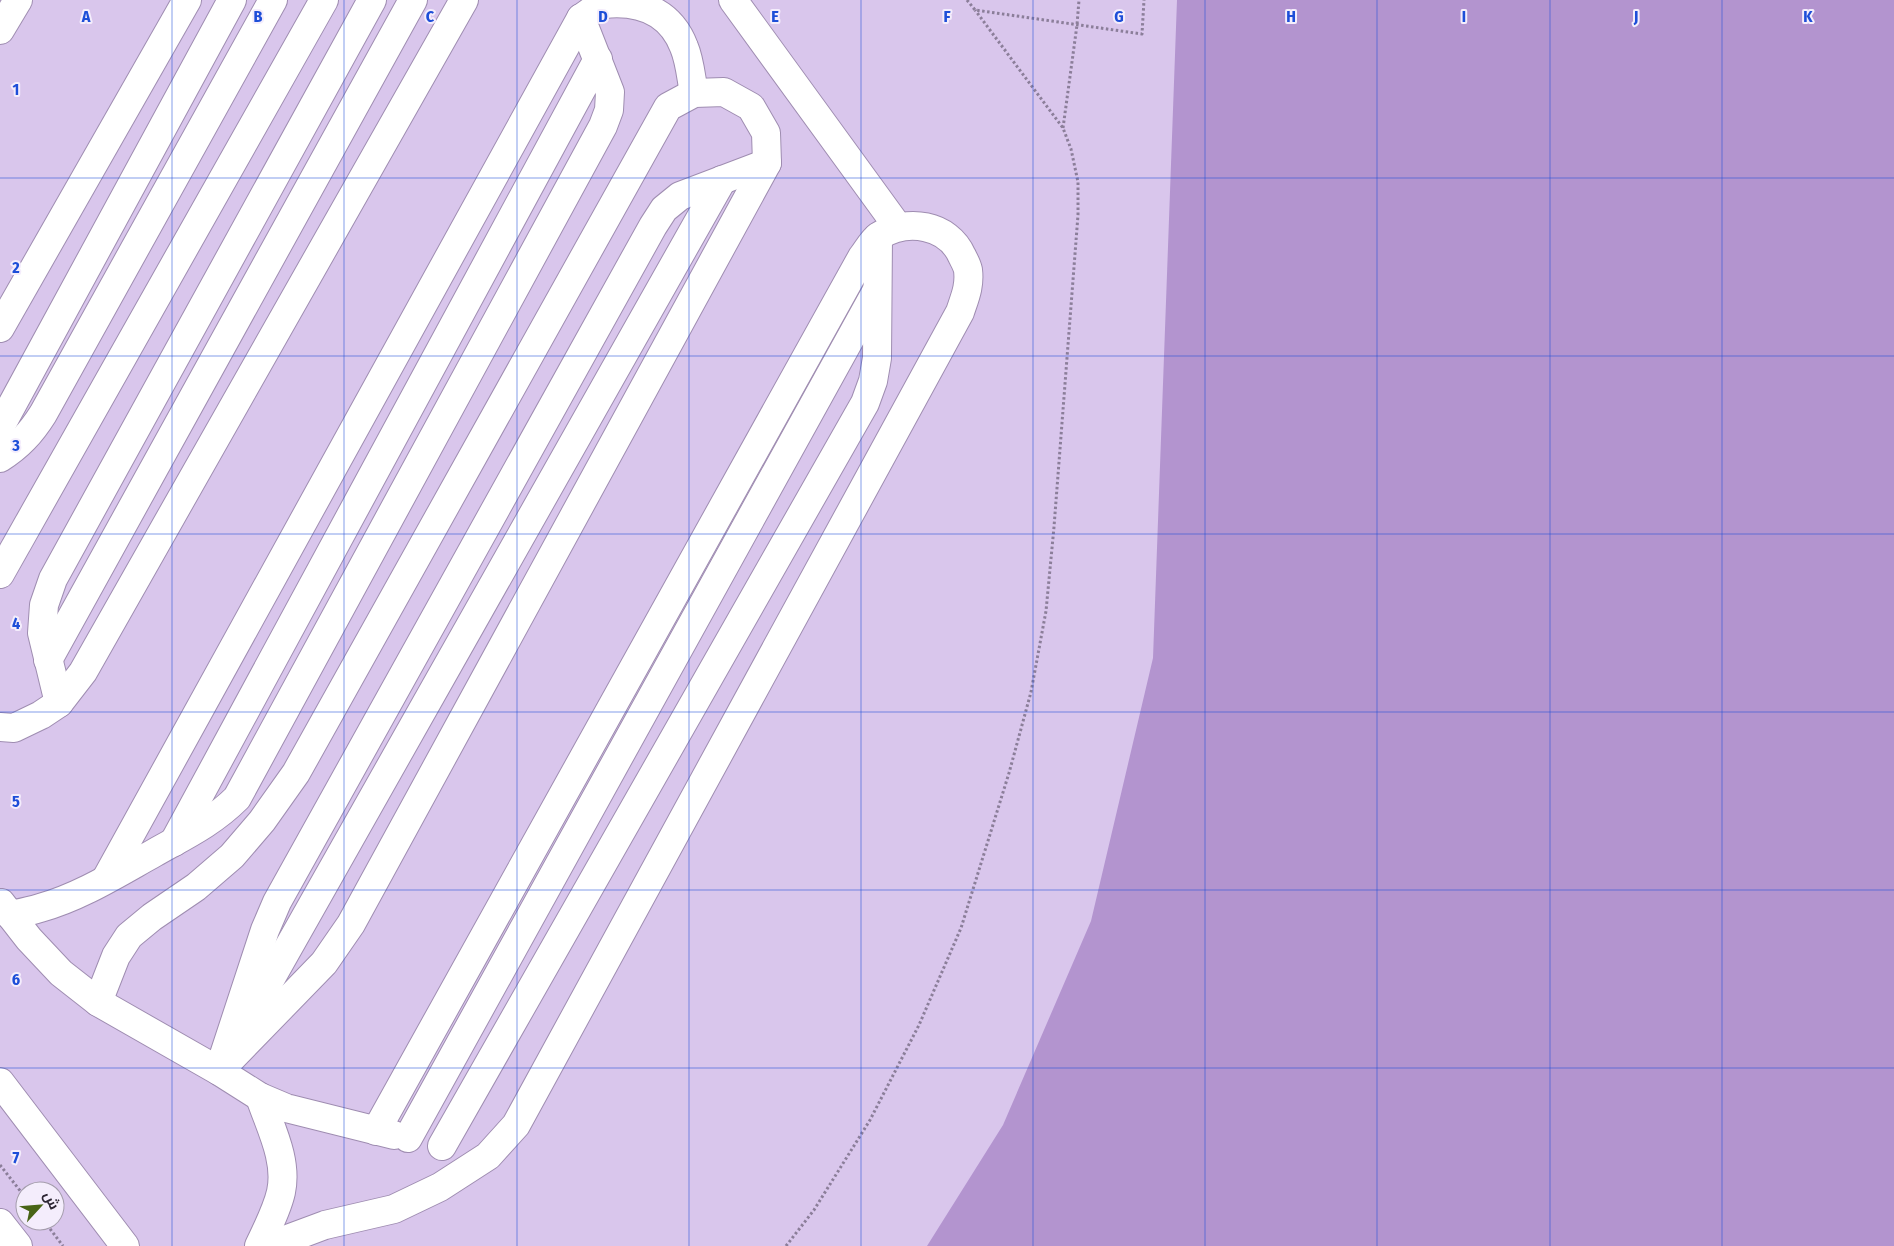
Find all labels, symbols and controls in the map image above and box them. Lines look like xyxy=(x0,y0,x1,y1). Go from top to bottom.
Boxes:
text: A xyxy=(81,7,91,26)
text: B xyxy=(254,7,263,26)
text: C xyxy=(426,7,435,26)
text: D xyxy=(598,7,608,26)
text: E xyxy=(771,7,779,26)
text: F xyxy=(943,7,951,26)
text: G xyxy=(1114,7,1124,26)
text: H xyxy=(1286,7,1296,26)
text: I xyxy=(1462,7,1466,26)
text: J xyxy=(1633,7,1638,26)
text: K xyxy=(1803,7,1813,26)
text: 1 xyxy=(13,80,19,99)
text: 2 xyxy=(11,258,20,277)
text: 3 xyxy=(11,436,20,455)
text: 4 xyxy=(12,614,20,633)
text: 5 xyxy=(12,792,20,811)
text: 6 xyxy=(12,970,20,989)
text: 7 xyxy=(13,1148,20,1167)
north arrow xyxy=(15,1181,65,1231)
text: ش xyxy=(40,1189,63,1212)

